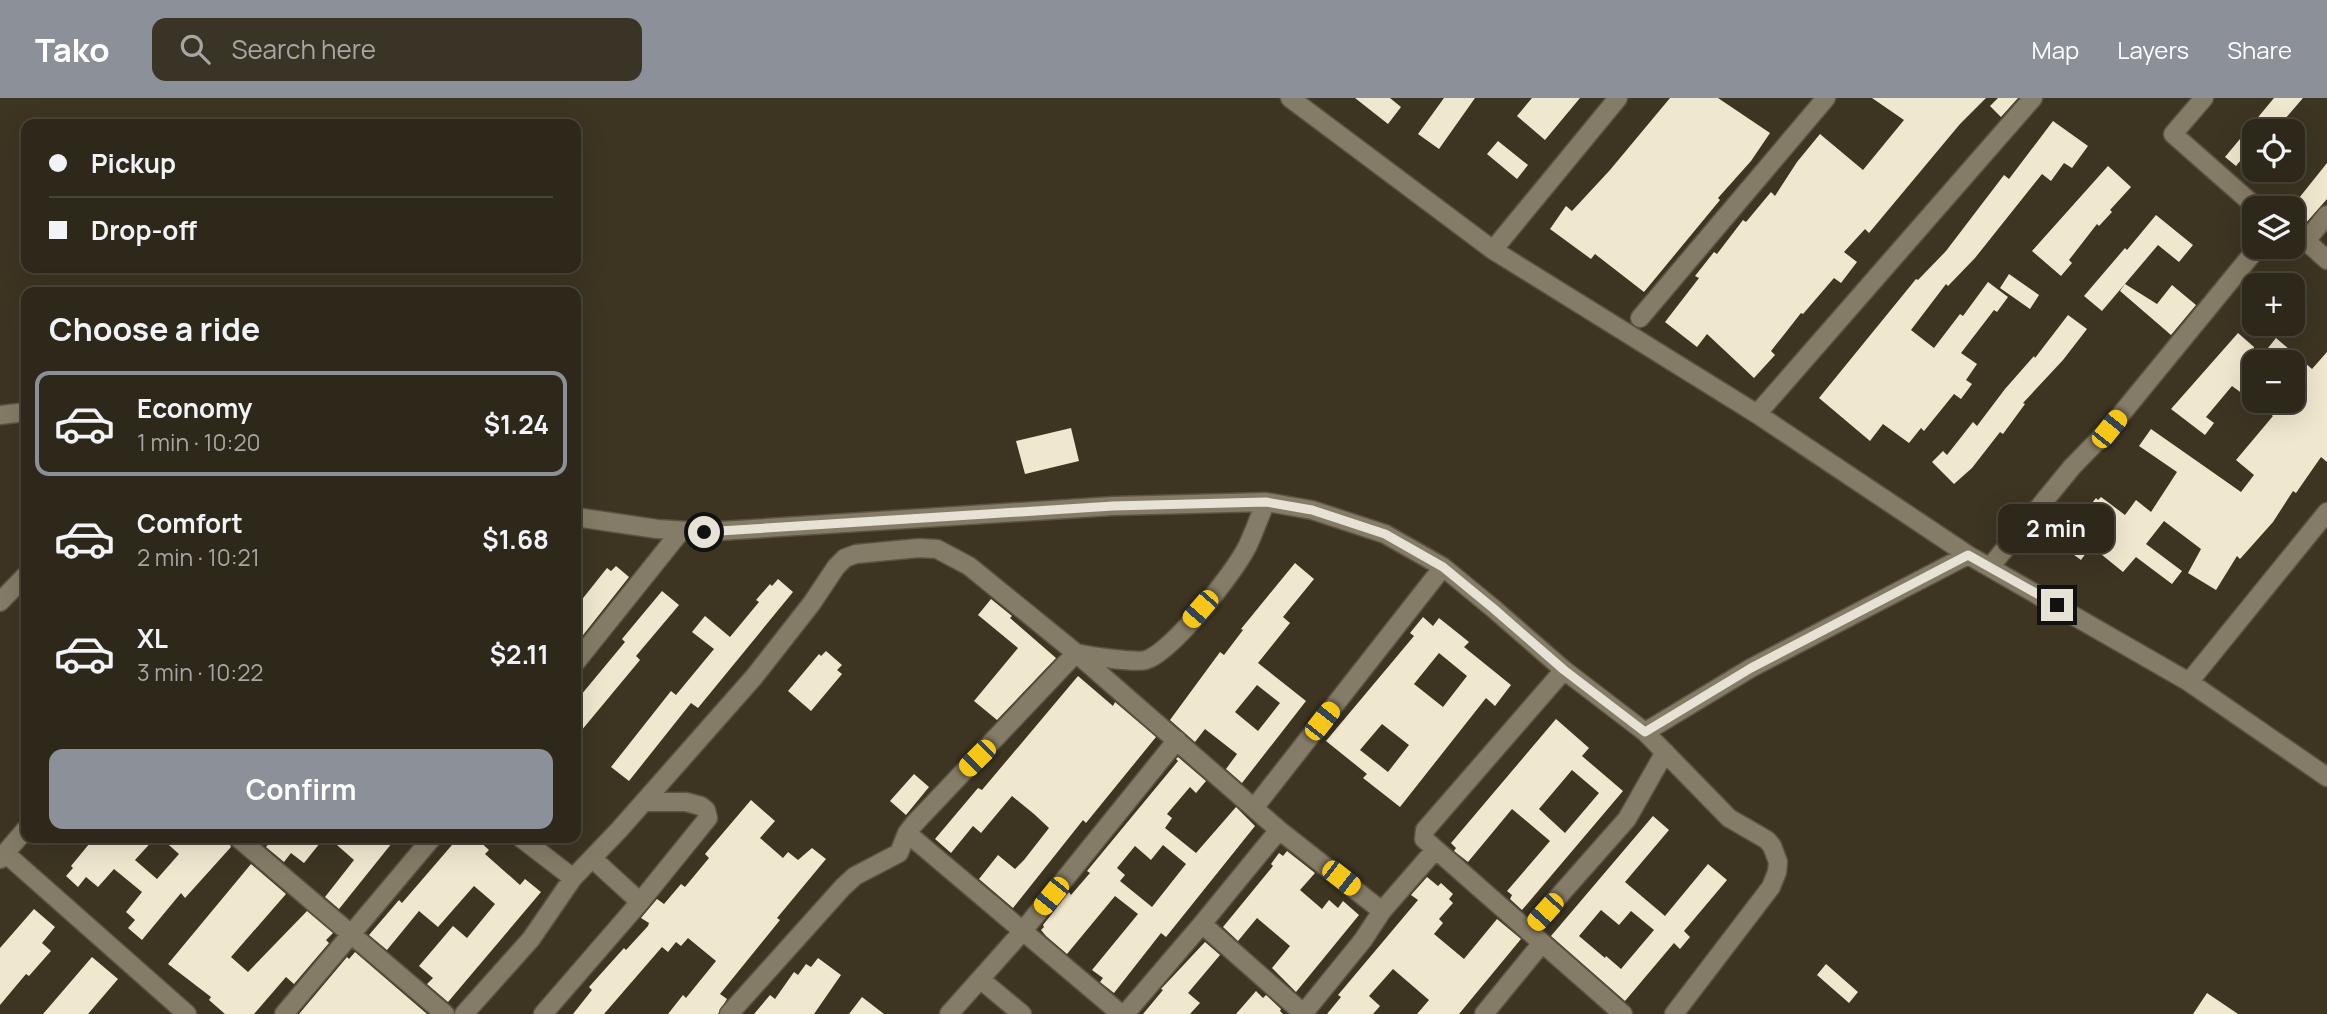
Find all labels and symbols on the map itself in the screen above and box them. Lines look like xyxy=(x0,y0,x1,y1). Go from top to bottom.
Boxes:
car xyxy=(2088,406,2131,452)
callout: 2 min xyxy=(1999,504,2115,552)
route start xyxy=(688,516,720,548)
car xyxy=(1179,586,1222,632)
route end xyxy=(2041,589,2073,621)
car xyxy=(1301,698,1344,744)
car xyxy=(955,736,1000,780)
car xyxy=(1318,857,1365,899)
car xyxy=(1030,873,1073,919)
car xyxy=(1524,889,1567,935)

